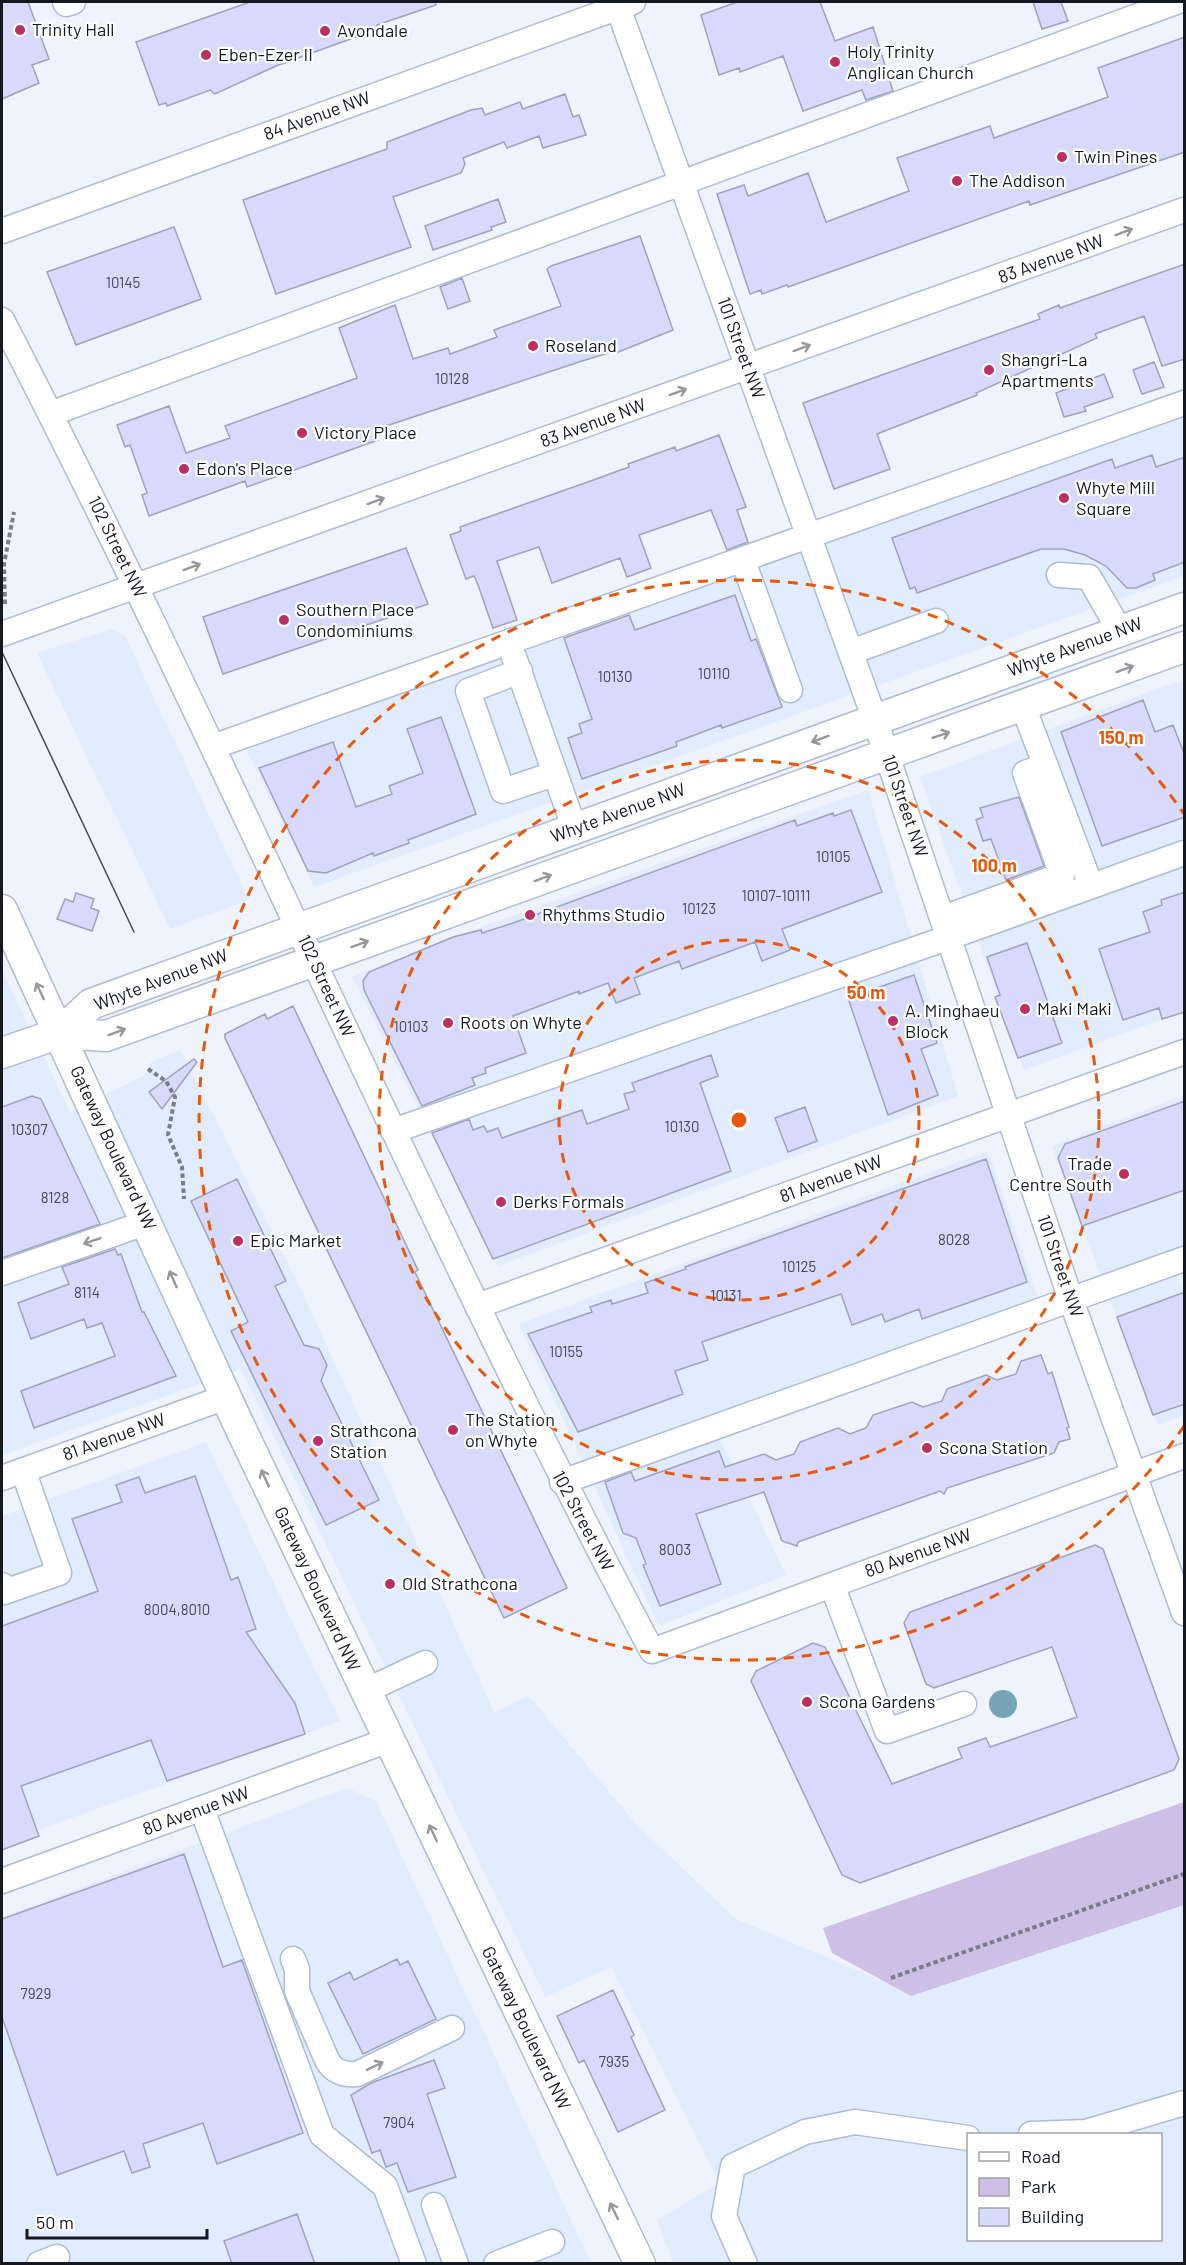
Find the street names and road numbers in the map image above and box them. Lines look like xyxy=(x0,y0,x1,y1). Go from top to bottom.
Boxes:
street label: 84 Avenue NW xyxy=(260,86,373,144)
street label: 83 Avenue NW xyxy=(995,229,1107,287)
street label: 101 Street NW xyxy=(713,294,771,402)
street label: 83 Avenue NW xyxy=(537,393,649,451)
street label: 102 Street NW xyxy=(84,492,152,601)
street label: Whyte Avenue NW xyxy=(1004,611,1145,681)
street label: 101 Street NW xyxy=(878,752,934,860)
street label: Whyte Avenue NW xyxy=(547,777,688,847)
street label: 102 Street NW xyxy=(294,931,360,1040)
street label: Whyte Avenue NW xyxy=(90,943,231,1015)
street label: Gateway Boulevard NW xyxy=(66,1062,162,1234)
street label: 81 Avenue NW xyxy=(776,1149,885,1207)
street label: 101 Street NW xyxy=(1033,1212,1089,1320)
street label: 81 Avenue NW xyxy=(59,1407,168,1465)
street label: 102 Street NW xyxy=(548,1467,620,1575)
street label: Gateway Boulevard NW xyxy=(270,1503,366,1675)
street label: 80 Avenue NW xyxy=(861,1523,974,1582)
street label: 80 Avenue NW xyxy=(139,1781,252,1840)
street label: Gateway Boulevard NW xyxy=(478,1942,576,2113)

